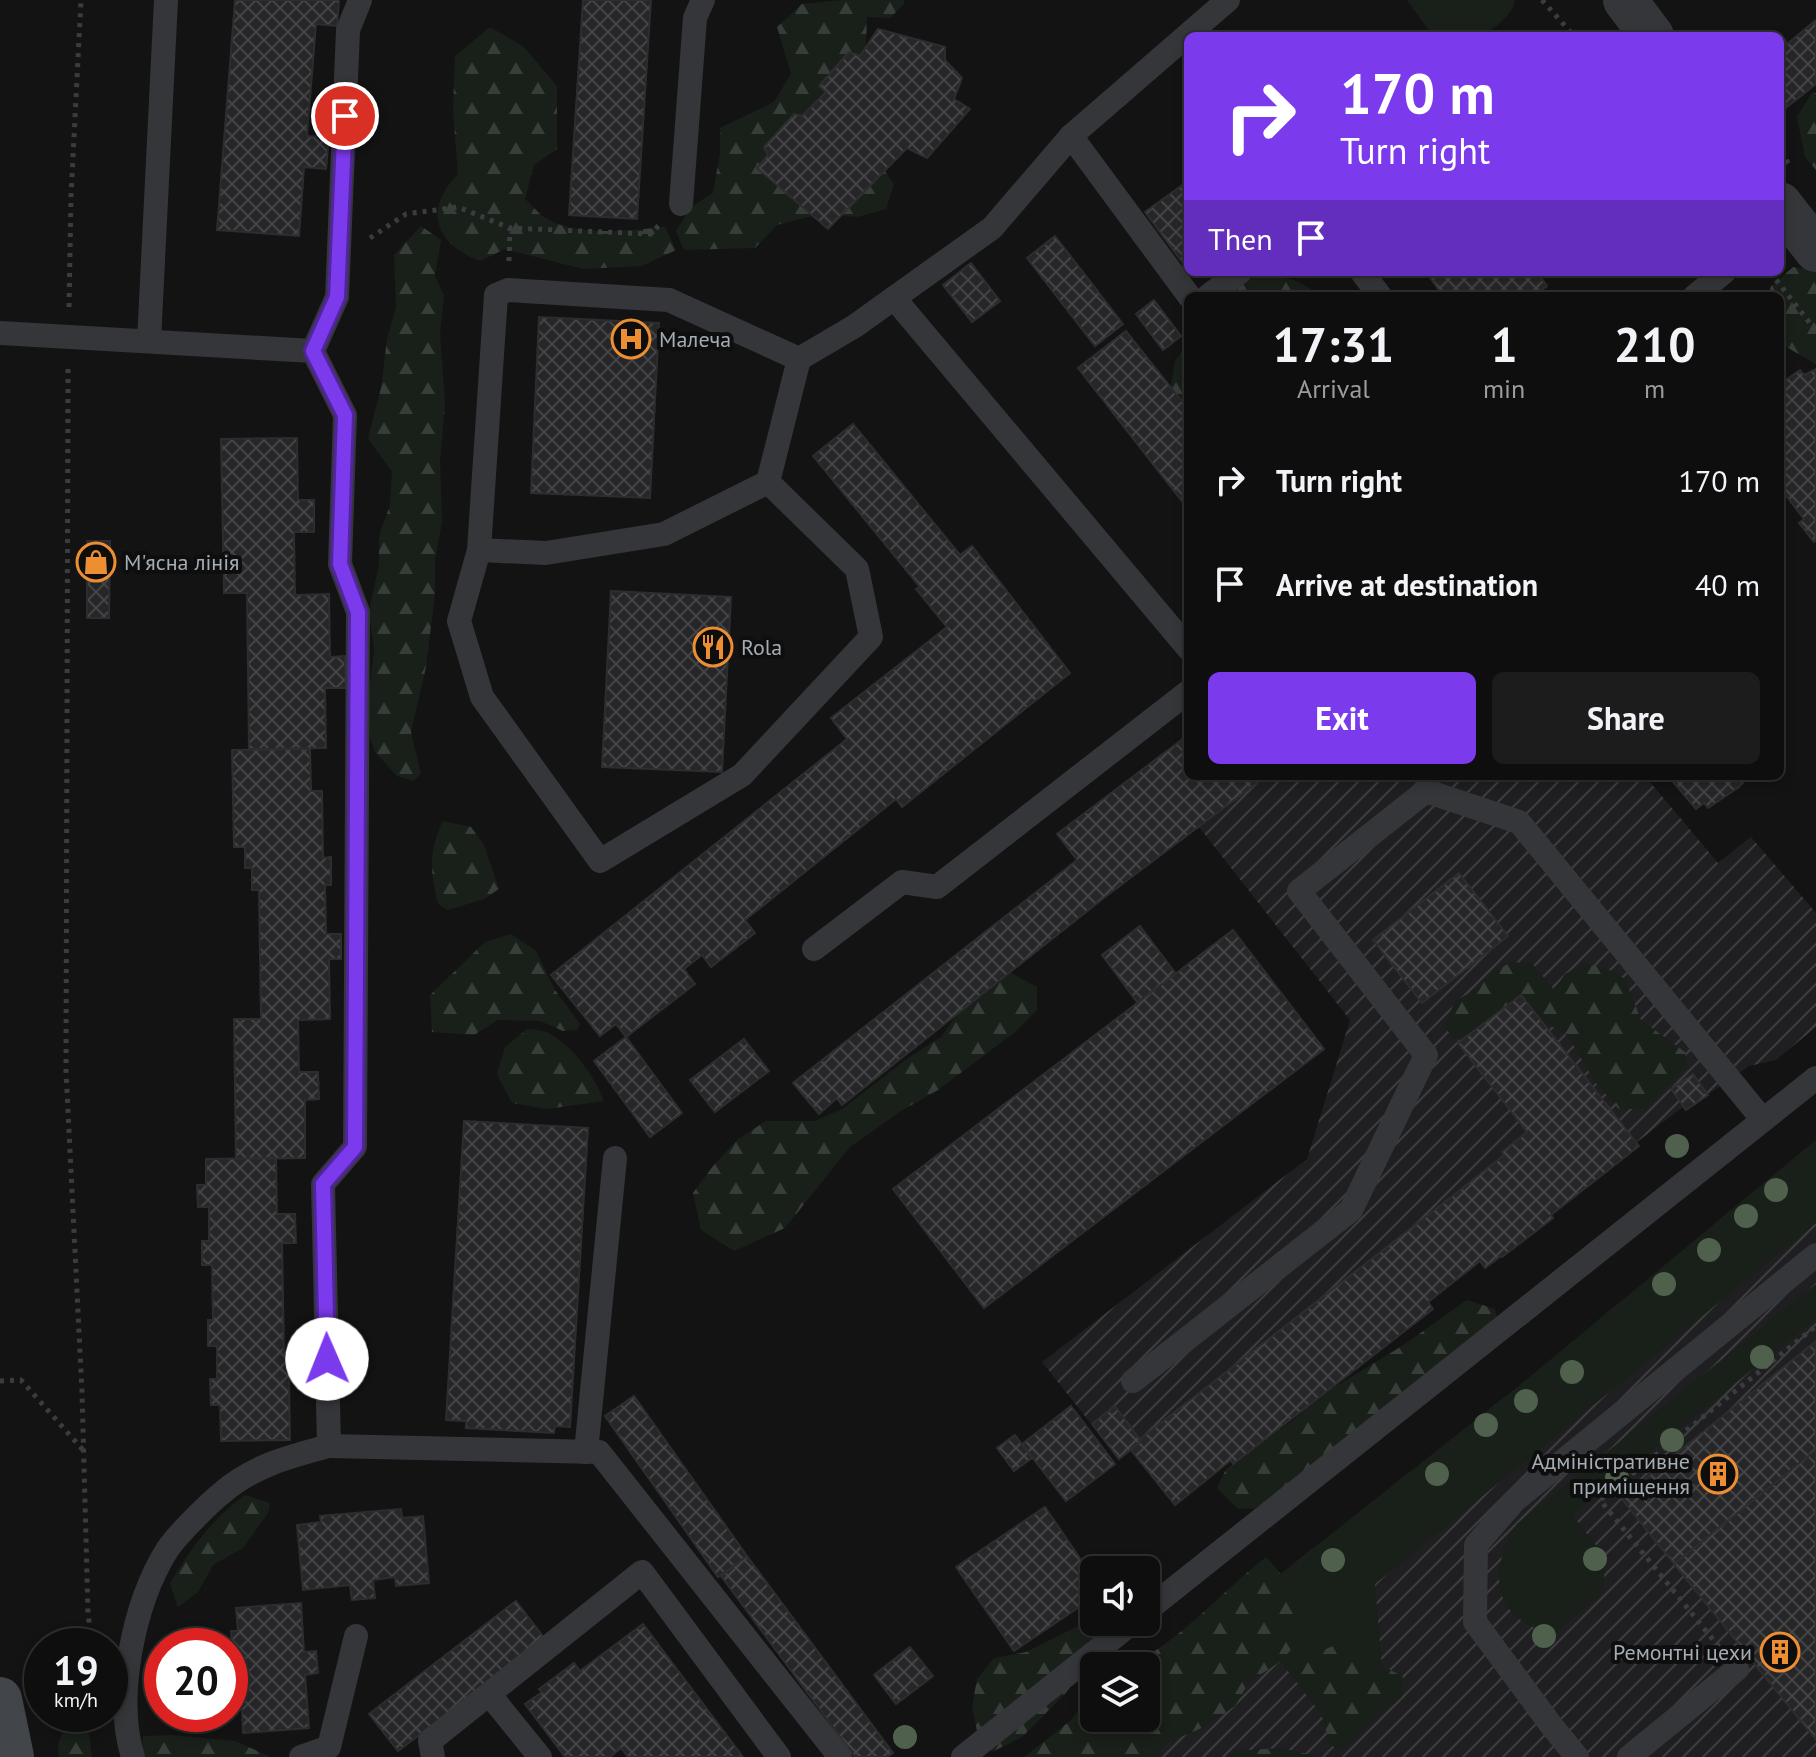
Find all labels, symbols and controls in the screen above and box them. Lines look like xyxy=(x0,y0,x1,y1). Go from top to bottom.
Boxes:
text: 170 m xyxy=(1340,57,1495,129)
icon: right xyxy=(1208,64,1312,168)
pin xyxy=(311,82,379,150)
icon: arrive xyxy=(323,94,367,138)
text: Turn right xyxy=(1340,127,1490,174)
icon: arrive xyxy=(1289,216,1333,260)
text: Then xyxy=(1208,219,1273,258)
text: 17:31 xyxy=(1273,313,1394,375)
text: 1 xyxy=(1490,313,1518,375)
text: 210 xyxy=(1614,313,1695,375)
hospital icon: Малеча xyxy=(610,318,652,360)
place label: Малеча xyxy=(659,325,731,353)
text: Arrival xyxy=(1297,372,1370,405)
text: min xyxy=(1483,372,1525,405)
text: m xyxy=(1644,372,1665,405)
icon: right xyxy=(1208,458,1252,502)
text: Turn right xyxy=(1276,461,1402,500)
text: 170 m xyxy=(1679,461,1760,500)
shop icon: М'ясна лінія xyxy=(75,541,117,583)
place label: М'ясна лінія xyxy=(124,548,240,576)
icon: arrive xyxy=(1208,562,1252,606)
text: Arrive at destination xyxy=(1276,565,1538,604)
text: 40 m xyxy=(1695,565,1760,604)
restaurant icon: Rola xyxy=(692,626,734,668)
place label: Rola xyxy=(741,633,782,661)
button: Exit xyxy=(1208,672,1476,764)
button: Share xyxy=(1492,672,1760,764)
position arrow xyxy=(285,1317,369,1401)
place label: Адміністративне приміщення xyxy=(1532,1447,1690,1500)
building icon: Адміністративне приміщення xyxy=(1697,1453,1739,1495)
map controls xyxy=(1080,1556,1160,1732)
button: sound xyxy=(1080,1556,1160,1636)
speed limit sign: 20 xyxy=(144,1628,248,1732)
building icon: Ремонтні цехи xyxy=(1759,1631,1801,1673)
place label: Ремонтні цехи xyxy=(1613,1638,1752,1666)
text: 19 xyxy=(53,1644,99,1696)
button: layers xyxy=(1080,1652,1160,1732)
text: km/h xyxy=(54,1687,98,1713)

